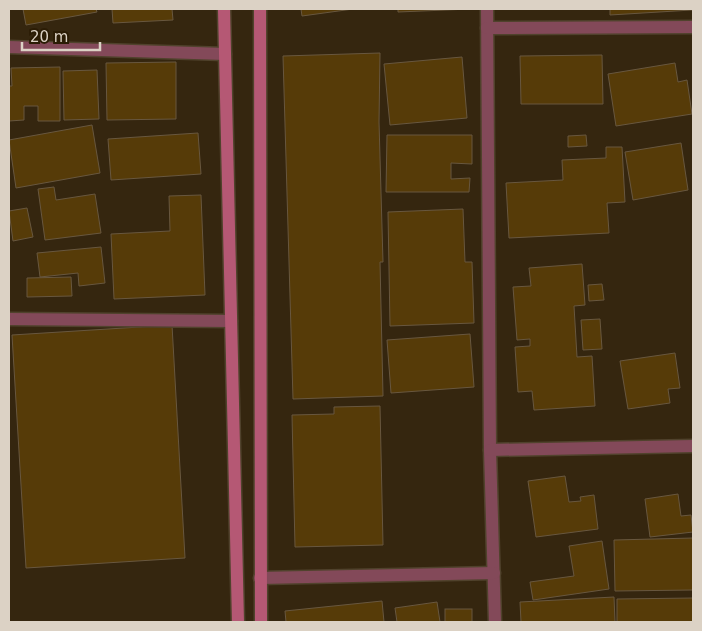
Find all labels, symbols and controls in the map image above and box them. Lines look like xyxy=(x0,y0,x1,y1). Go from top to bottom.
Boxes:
scale bar xyxy=(22,20,100,52)
text: 20 m xyxy=(30,28,68,46)

